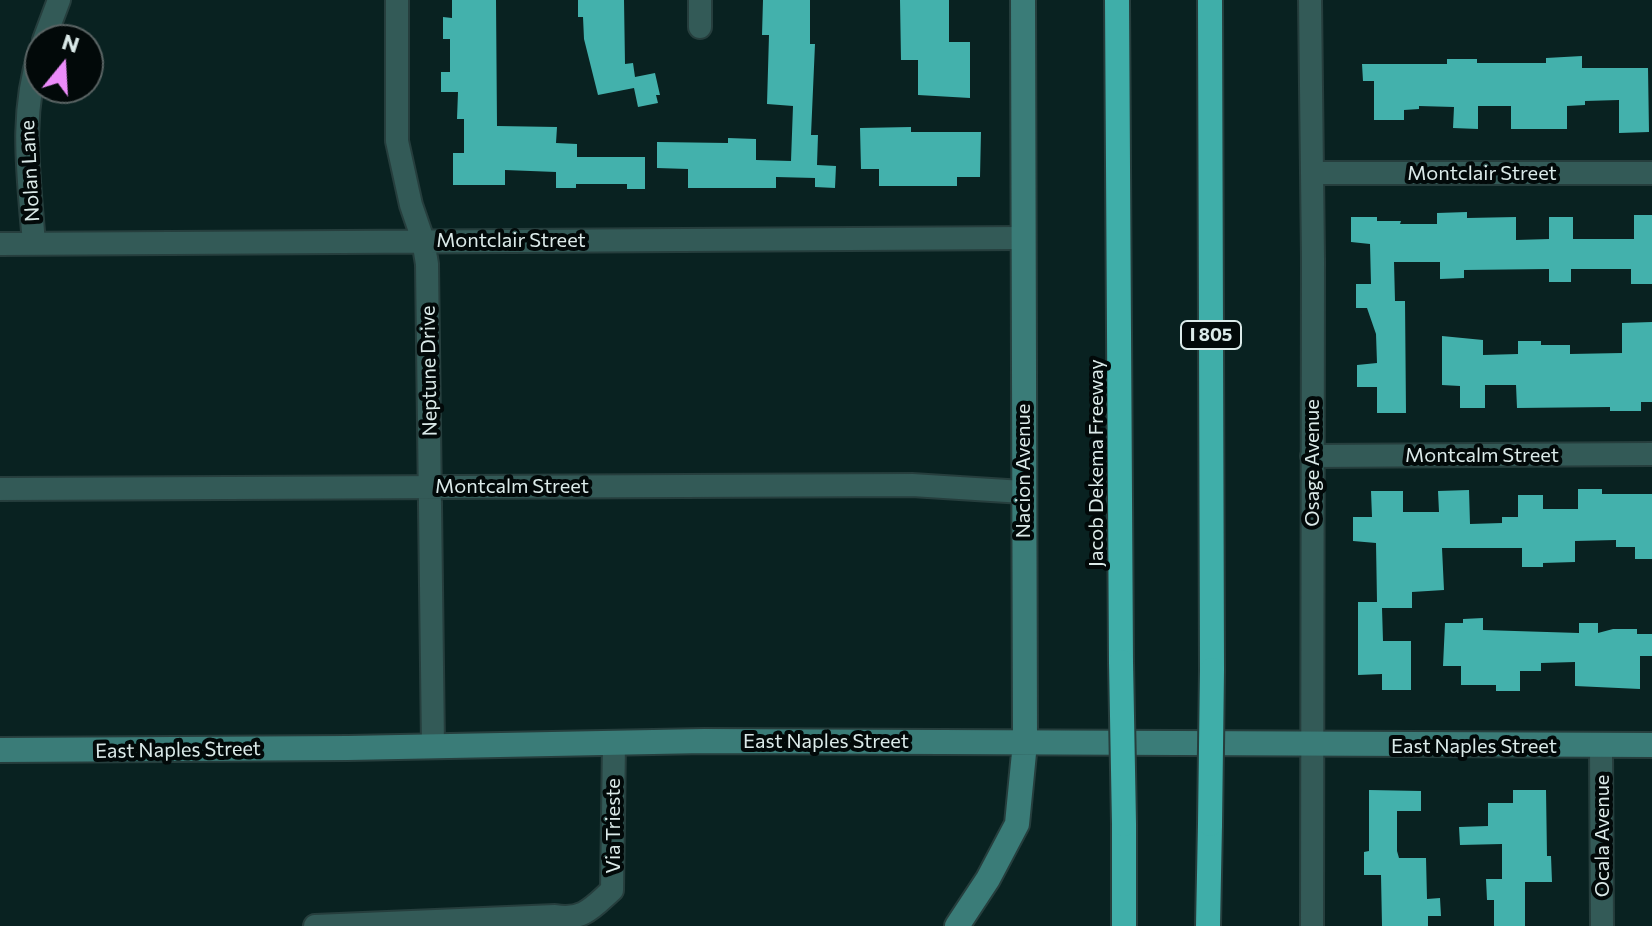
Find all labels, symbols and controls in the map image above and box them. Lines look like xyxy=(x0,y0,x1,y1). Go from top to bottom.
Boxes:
north arrow xyxy=(24,24,104,104)
text: N xyxy=(59,27,83,58)
street label: Nolan Lane xyxy=(15,120,45,222)
street label: Montclair Street xyxy=(1407,161,1557,185)
street label: Montclair Street xyxy=(436,228,586,252)
street label: Neptune Drive xyxy=(416,305,442,437)
road number: I 805 xyxy=(1181,321,1241,349)
street label: Jacob Dekema Freeway xyxy=(1084,359,1108,567)
street label: Osage Avenue xyxy=(1300,399,1324,527)
street label: Nacion Avenue xyxy=(1011,404,1035,538)
street label: Montcalm Street xyxy=(1405,443,1559,467)
street label: Montcalm Street xyxy=(435,474,589,498)
street label: East Naples Street xyxy=(743,729,909,753)
street label: East Naples Street xyxy=(1391,734,1557,758)
street label: East Naples Street xyxy=(95,737,261,763)
street label: Ocala Avenue xyxy=(1590,775,1614,897)
street label: Via Trieste xyxy=(601,778,625,874)

